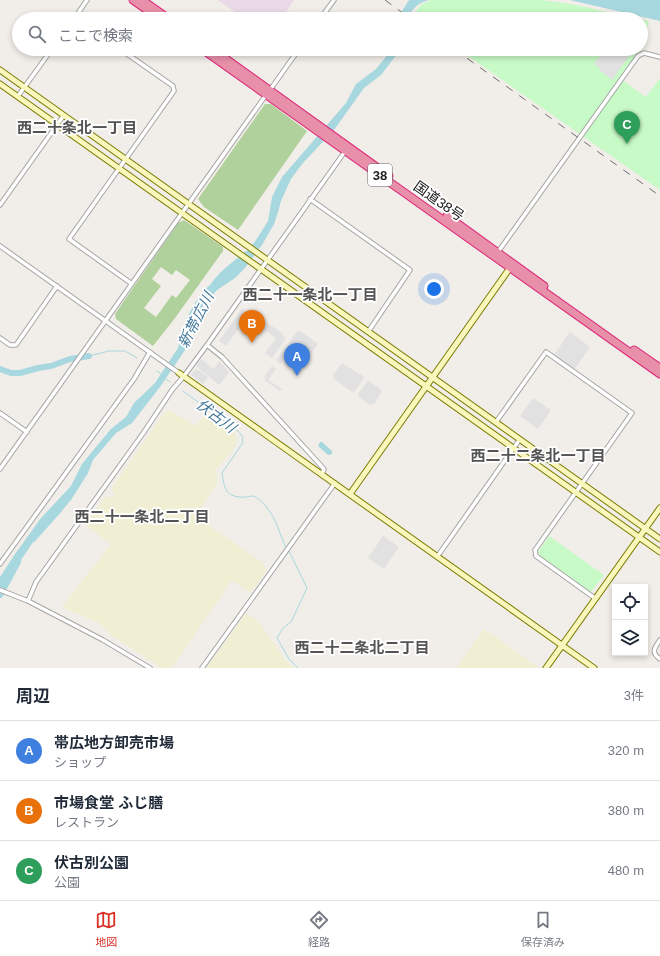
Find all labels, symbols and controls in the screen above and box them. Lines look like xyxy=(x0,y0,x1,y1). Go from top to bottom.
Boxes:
search box xyxy=(12,12,648,56)
icon: search xyxy=(26,23,48,45)
text: ここで検索 xyxy=(58,27,133,44)
pin: C xyxy=(614,111,640,144)
district label: 西二十条北一丁目 xyxy=(17,119,137,136)
road number: 38 xyxy=(368,164,392,186)
street label: 国道38号 xyxy=(411,178,467,224)
your location xyxy=(424,279,444,299)
district label: 西二十一条北一丁目 xyxy=(242,286,378,303)
water label: 新帯広川 xyxy=(174,287,218,350)
pin: B xyxy=(239,310,265,343)
pin: A xyxy=(284,343,310,376)
water label: 伏古川 xyxy=(193,395,241,437)
district label: 西二十二条北一丁目 xyxy=(470,447,606,464)
district label: 西二十一条北二丁目 xyxy=(74,508,210,525)
map controls xyxy=(612,584,648,656)
button: locate xyxy=(612,584,648,620)
button: layers xyxy=(612,620,648,656)
district label: 西二十二条北二丁目 xyxy=(294,639,430,656)
text: 周辺 xyxy=(16,687,50,706)
text: 3件 xyxy=(624,688,644,703)
text: 帯広地方卸売市場 xyxy=(54,734,174,751)
text: A xyxy=(24,743,34,758)
text: 320 m xyxy=(608,743,644,758)
text: ショップ xyxy=(54,755,106,770)
text: 市場食堂 ふじ膳 xyxy=(54,794,163,811)
text: B xyxy=(24,803,34,818)
text: 380 m xyxy=(608,803,644,818)
text: レストラン xyxy=(54,815,119,830)
text: 伏古別公園 xyxy=(54,854,129,871)
text: C xyxy=(24,863,34,878)
text: 480 m xyxy=(608,863,644,878)
text: 公園 xyxy=(54,875,80,890)
tab: 地図 xyxy=(95,909,117,949)
tab: 経路 xyxy=(308,909,330,949)
tab: 保存済み xyxy=(521,909,565,949)

